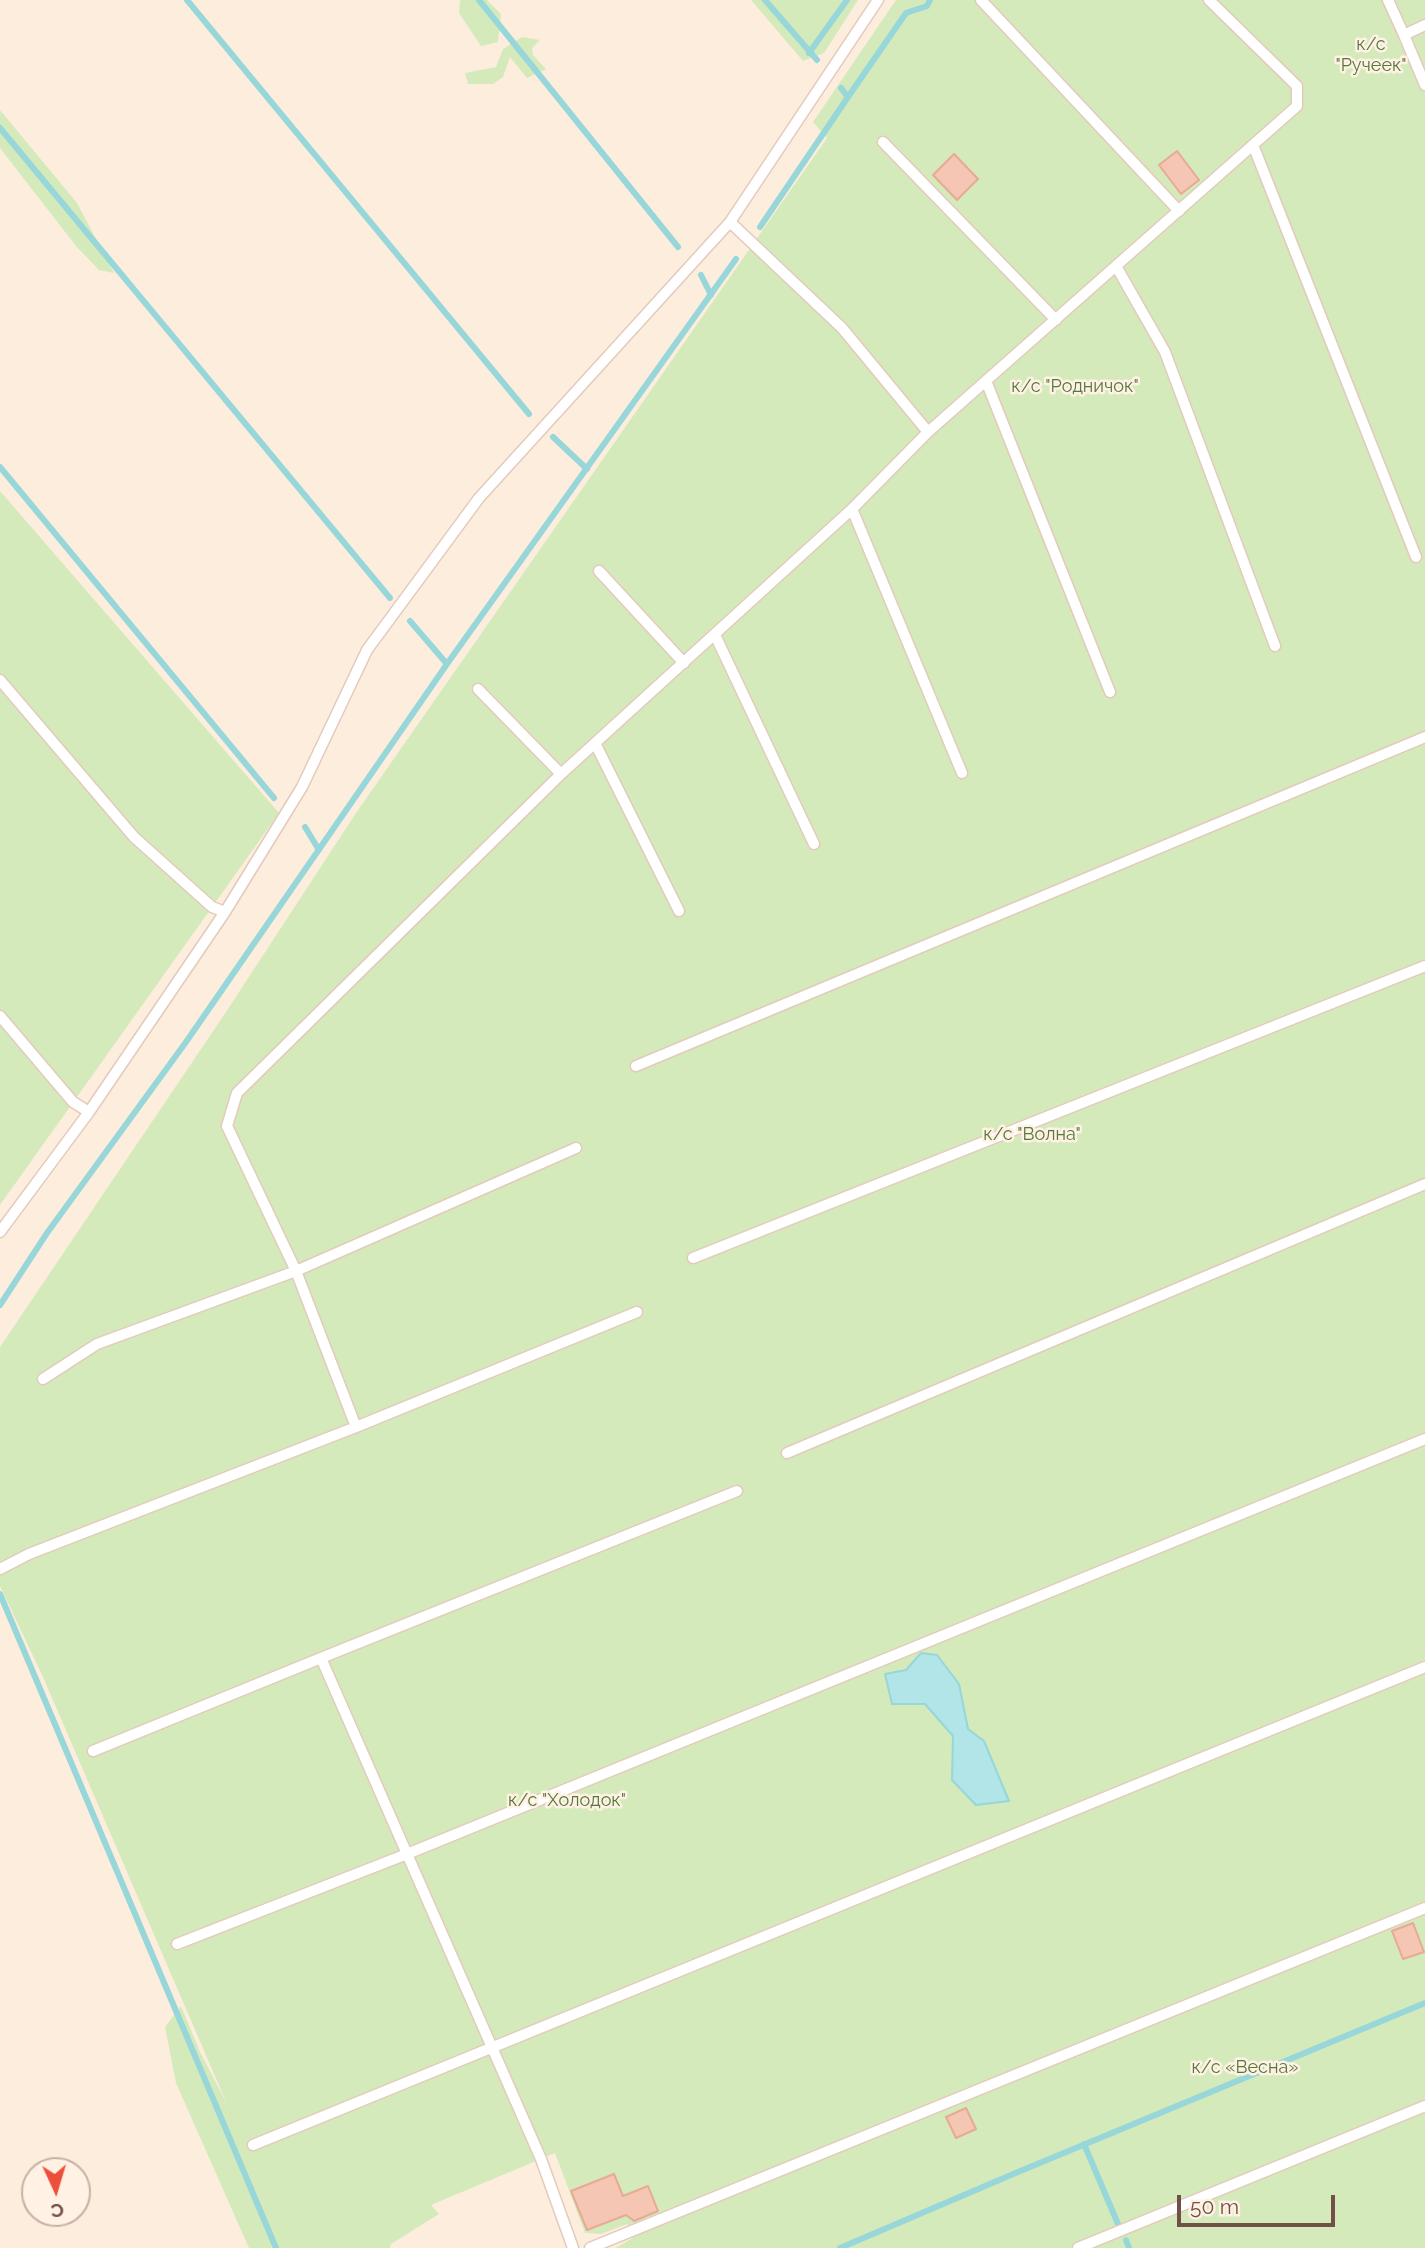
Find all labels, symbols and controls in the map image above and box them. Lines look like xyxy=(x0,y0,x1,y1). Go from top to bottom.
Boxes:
park label: к/с "Ручеек" xyxy=(1335,34,1407,76)
park label: к/с "Родничок" xyxy=(1011,376,1139,398)
park label: к/с "Волна" xyxy=(983,1124,1081,1146)
park label: к/с "Холодок" xyxy=(508,1790,626,1812)
park label: к/с «Весна» xyxy=(1191,2057,1299,2079)
north arrow xyxy=(21,2157,91,2227)
scale bar xyxy=(1180,2182,1338,2226)
text: 50 m xyxy=(1190,2194,1239,2219)
text: С xyxy=(50,2200,65,2222)

